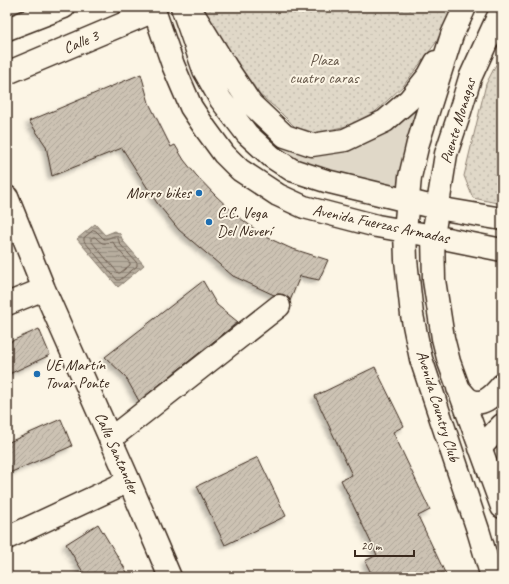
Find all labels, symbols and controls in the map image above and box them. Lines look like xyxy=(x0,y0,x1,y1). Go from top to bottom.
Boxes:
street label: Calle 3 xyxy=(60,25,103,58)
park label: Plaza cuatro caras xyxy=(290,50,360,88)
street label: Puente Monagas xyxy=(436,74,481,166)
place label: Morro bikes xyxy=(126,183,193,203)
marker: Morro bikes xyxy=(194,188,204,198)
street label: Avenida Fuerzas Armadas xyxy=(311,200,452,249)
place label: C.C. Vega Del Neverí xyxy=(217,203,275,241)
marker: C.C. Vega Del Neverí xyxy=(204,217,214,227)
street label: Avenida Country Club xyxy=(412,348,465,465)
place label: UE Martín Tovar Ponte xyxy=(45,355,110,393)
marker: UE Martín Tovar Ponte xyxy=(32,369,42,379)
street label: Calle Santander xyxy=(90,409,145,499)
scale bar xyxy=(355,532,414,558)
text: 20 m xyxy=(361,538,383,554)

